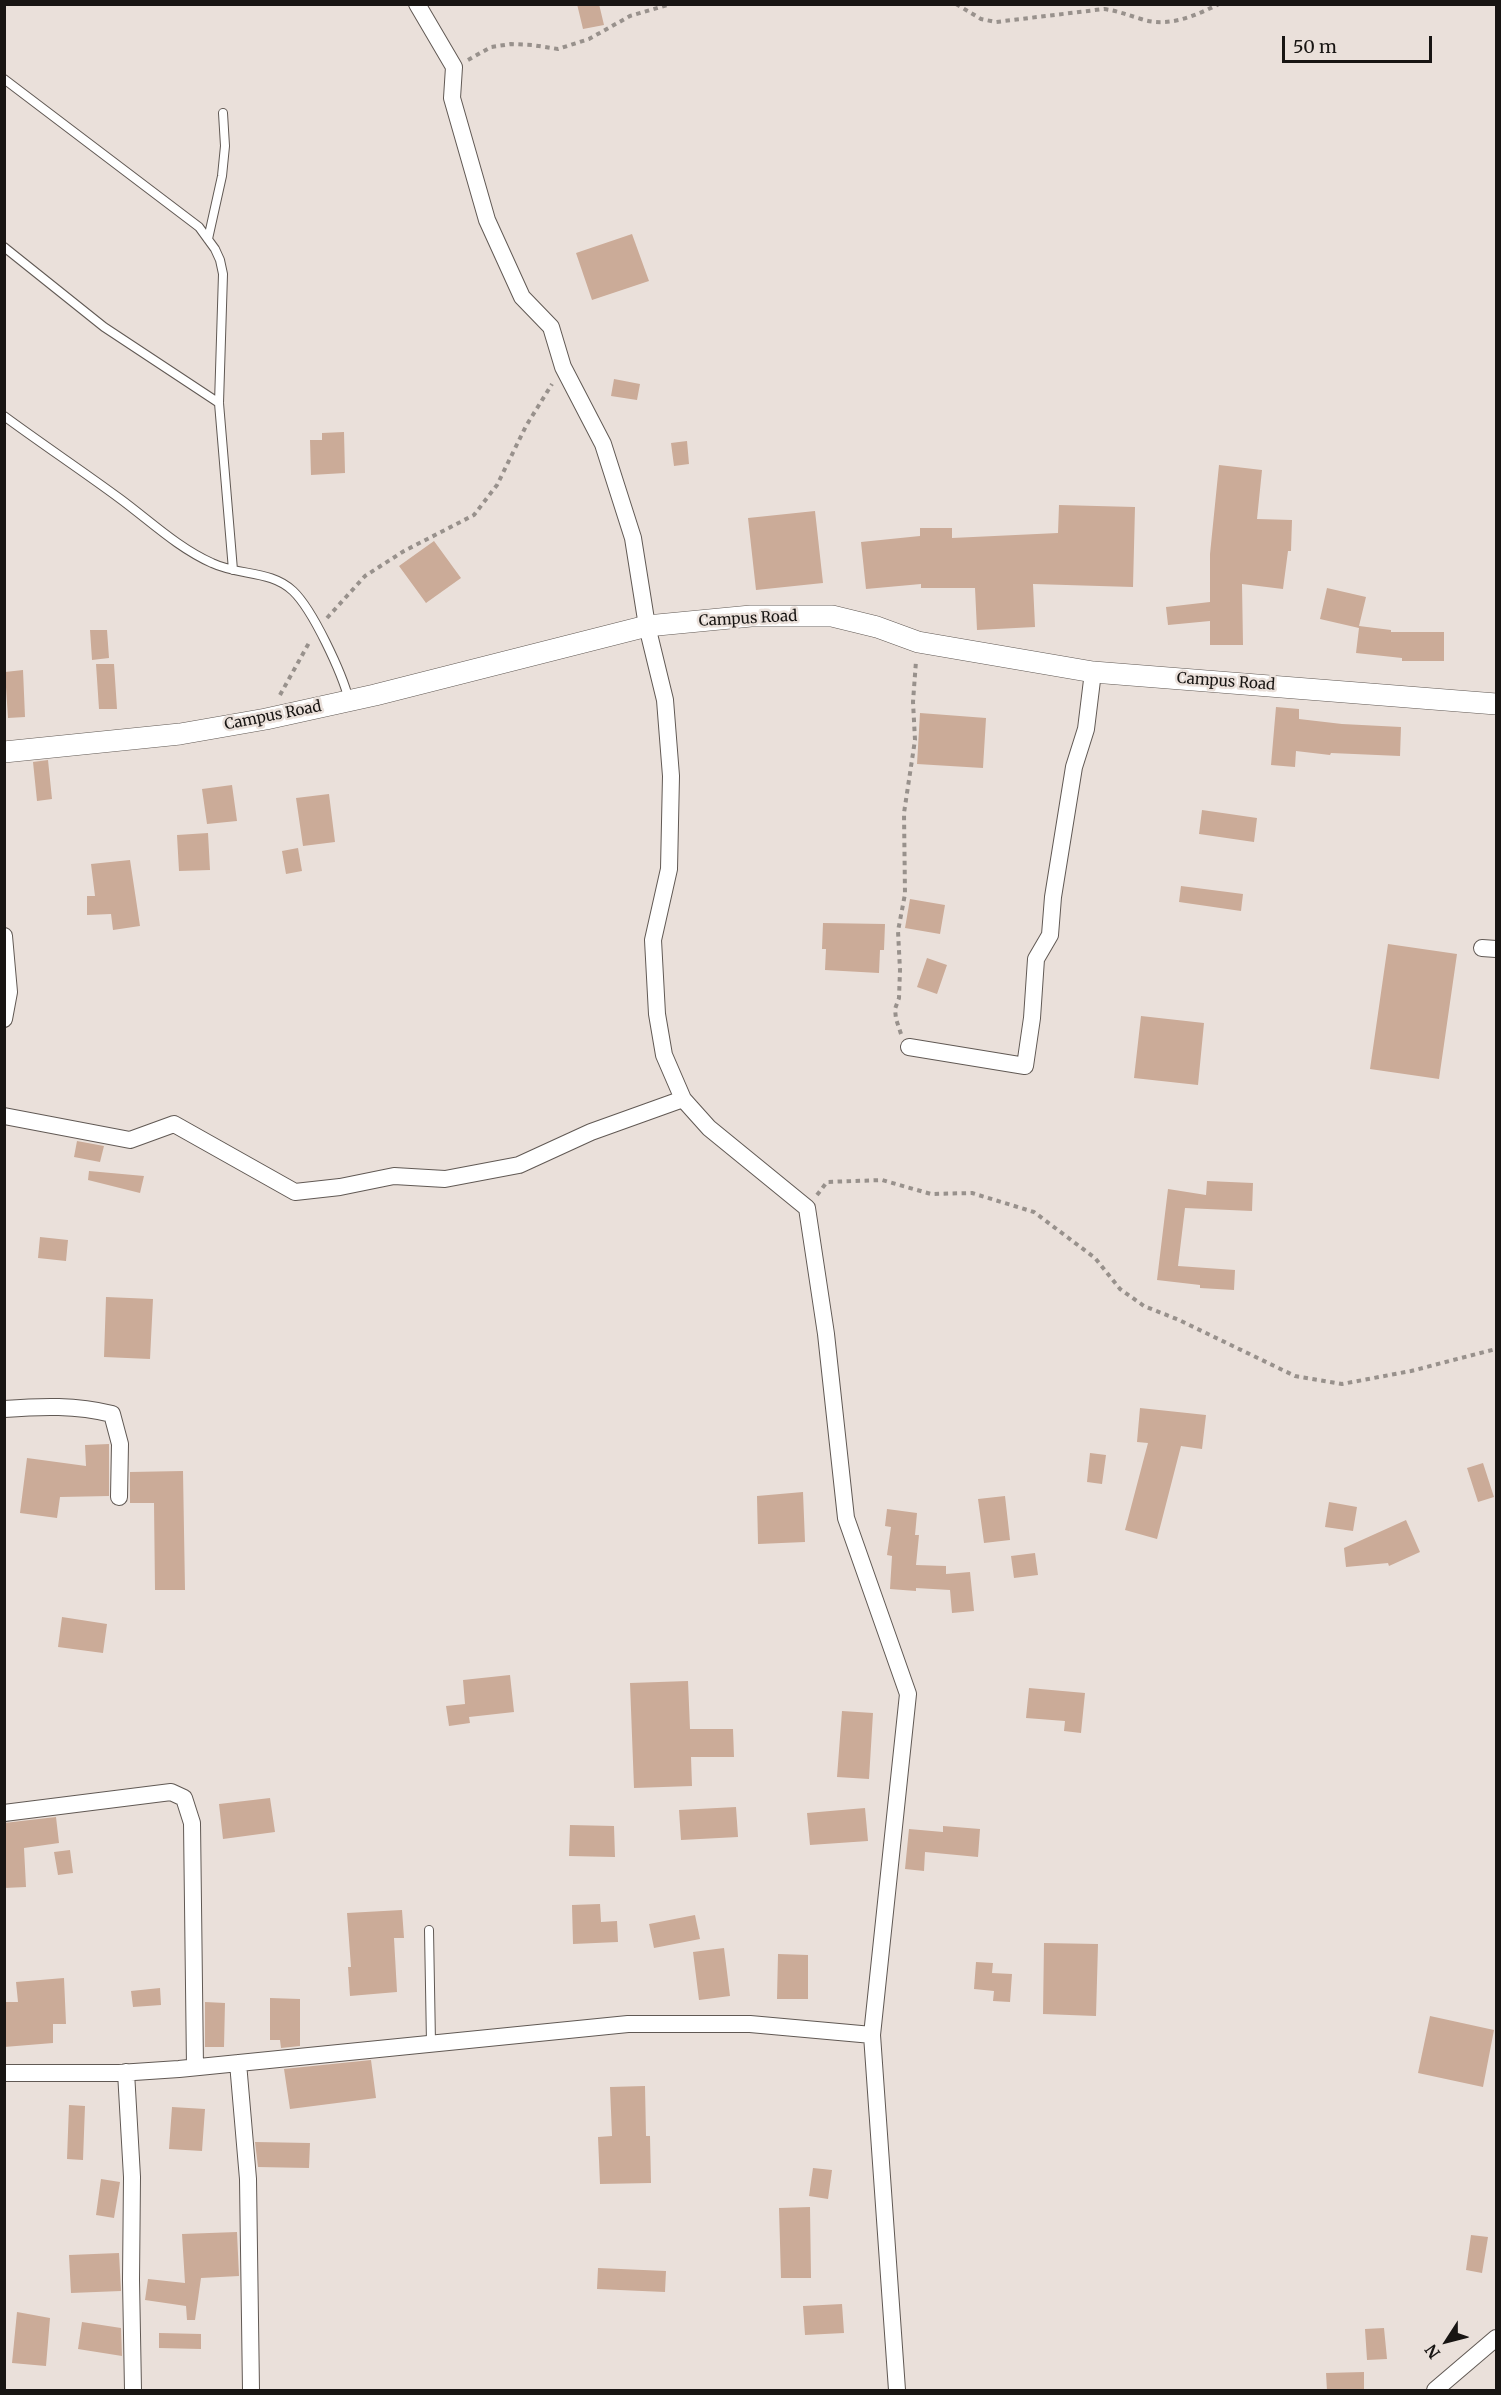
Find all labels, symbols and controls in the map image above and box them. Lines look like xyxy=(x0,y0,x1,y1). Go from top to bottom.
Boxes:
scale bar xyxy=(1285,24,1435,62)
text: 50 m xyxy=(1293,35,1337,58)
street label: Campus Road xyxy=(698,607,798,631)
street label: Campus Road xyxy=(1176,670,1276,694)
street label: Campus Road xyxy=(223,698,323,734)
north arrow xyxy=(1417,2311,1477,2371)
text: N xyxy=(1421,2341,1444,2363)

